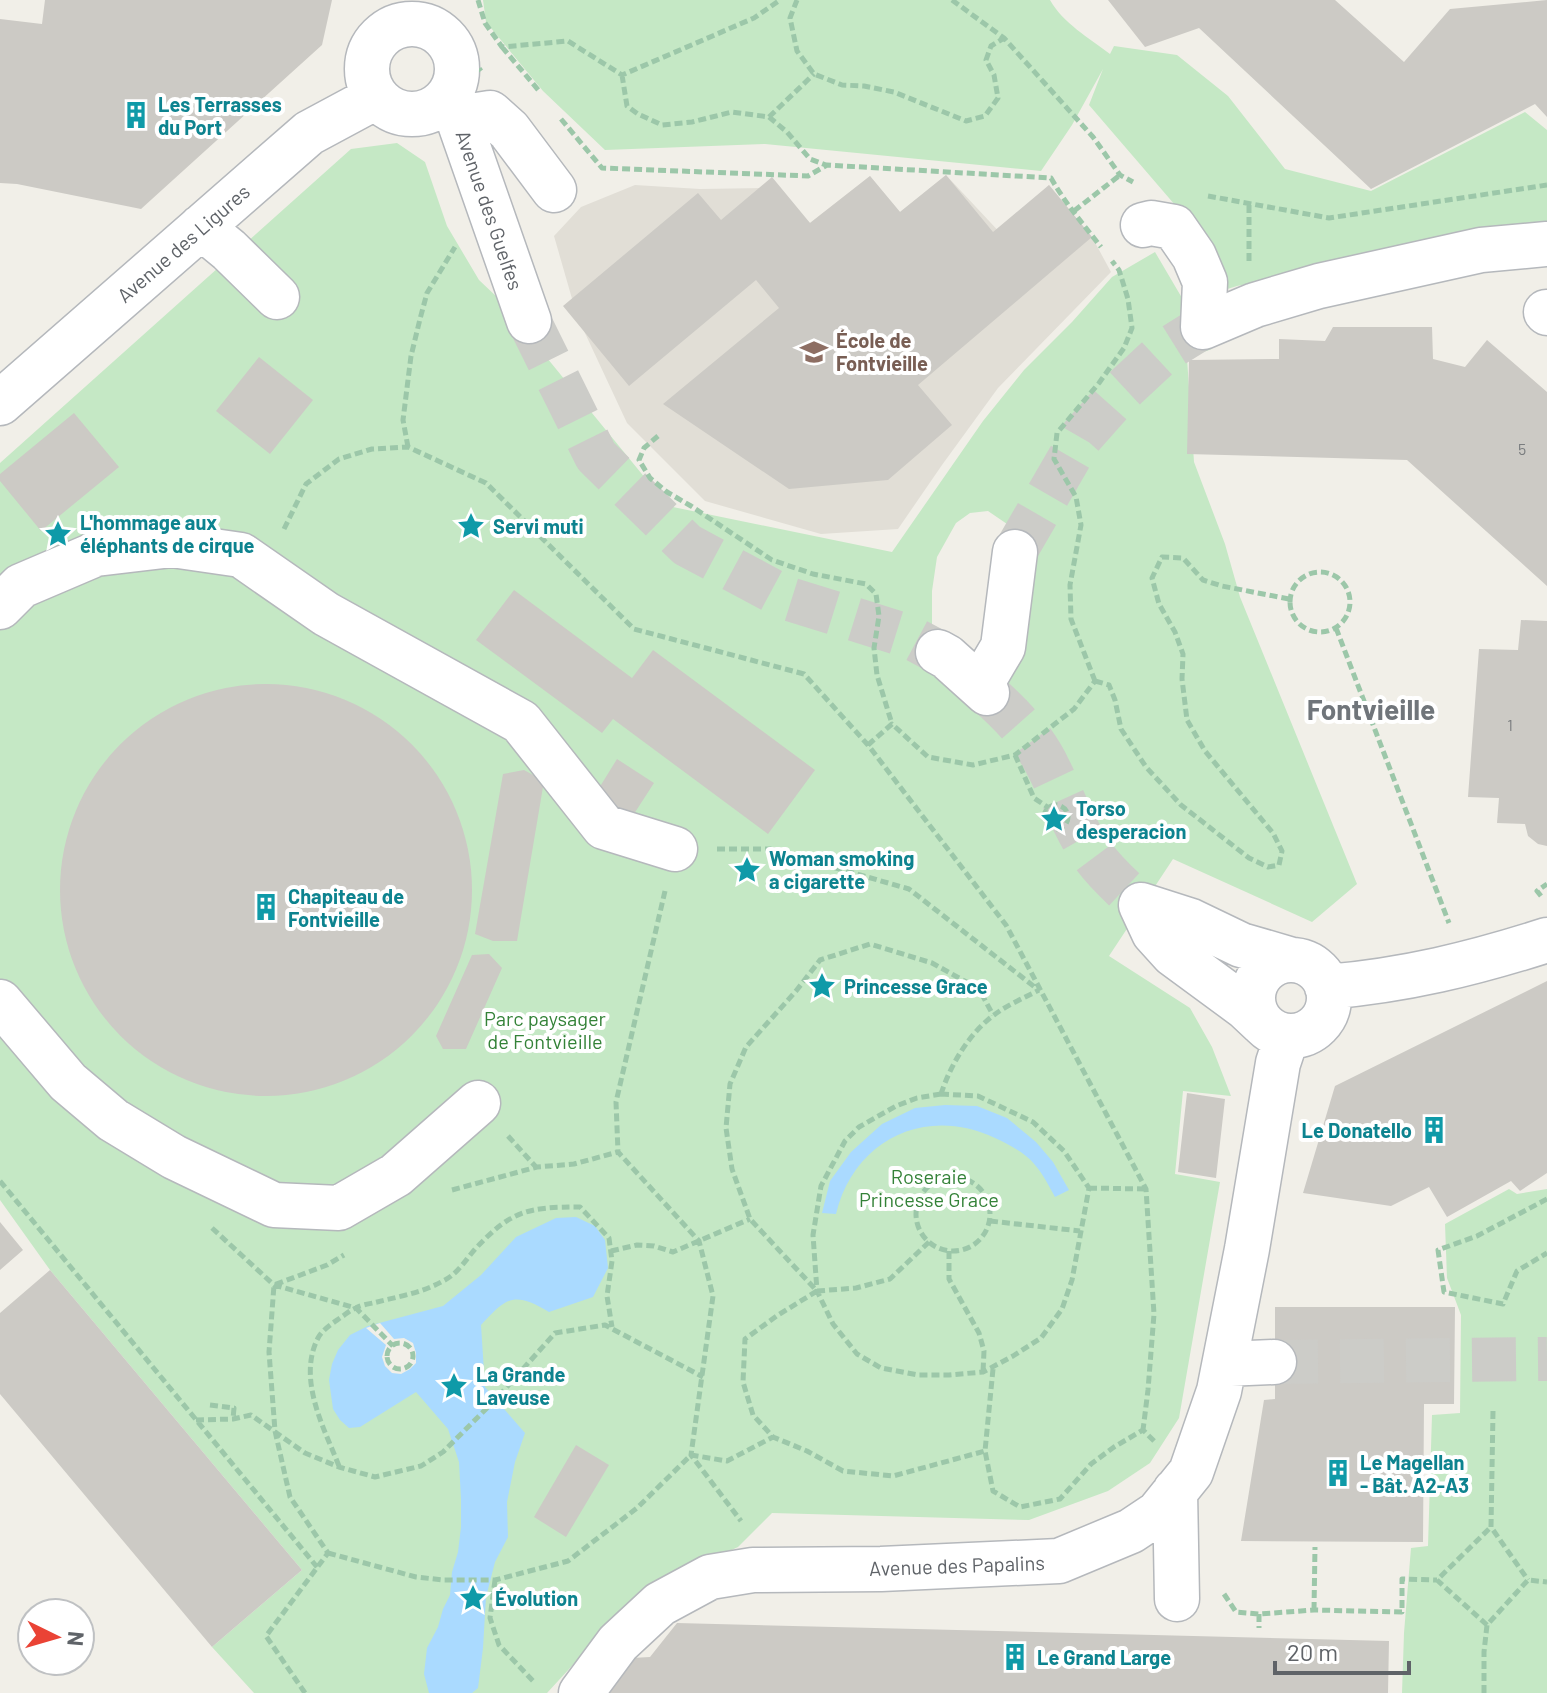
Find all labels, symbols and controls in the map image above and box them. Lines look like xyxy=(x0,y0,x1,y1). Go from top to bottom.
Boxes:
place label: Les Terrasses du Port xyxy=(158,92,282,139)
building icon: Les Terrasses du Port xyxy=(121,100,151,130)
street label: Avenue des Guelfes xyxy=(451,127,529,293)
street label: Avenue des Ligures xyxy=(112,179,254,307)
place label: École de Fontvieille xyxy=(836,328,928,375)
school or university icon: École de Fontvieille xyxy=(799,337,829,367)
house number: 5 xyxy=(1518,439,1526,458)
place label: L'hommage aux éléphants de cirque xyxy=(80,510,255,557)
place icon: Servi muti xyxy=(456,511,486,541)
place label: Servi muti xyxy=(493,514,584,538)
place icon: L'hommage aux éléphants de cirque xyxy=(43,519,73,549)
district label: Fontvieille xyxy=(1307,692,1435,726)
house number: 1 xyxy=(1507,715,1513,734)
place label: Torso desperacion xyxy=(1076,796,1186,843)
place icon: Torso desperacion xyxy=(1039,804,1069,834)
place label: Woman smoking a cigarette xyxy=(769,846,914,893)
place icon: Woman smoking a cigarette xyxy=(732,855,762,885)
place label: Chapiteau de Fontvieille xyxy=(288,884,404,931)
building icon: Chapiteau de Fontvieille xyxy=(251,892,281,922)
place icon: Princesse Grace xyxy=(807,971,837,1001)
place label: Princesse Grace xyxy=(844,974,988,998)
park label: Parc paysager de Fontvieille xyxy=(484,1006,606,1053)
building icon: Le Donatello xyxy=(1419,1115,1449,1145)
place label: Le Donatello xyxy=(1302,1118,1412,1142)
park label: Roseraie Princesse Grace xyxy=(859,1164,999,1211)
place label: La Grande Laveuse xyxy=(476,1362,566,1409)
place icon: La Grande Laveuse xyxy=(439,1371,469,1401)
place label: Le Magellan - Bât. A2-A3 xyxy=(1360,1450,1469,1497)
building icon: Le Magellan - Bât. A2-A3 xyxy=(1323,1458,1353,1488)
street label: Avenue des Papalins xyxy=(869,1550,1045,1580)
place icon: Évolution xyxy=(458,1583,488,1613)
place label: Évolution xyxy=(495,1586,578,1610)
north arrow xyxy=(16,1597,96,1677)
scale bar xyxy=(1275,1625,1409,1675)
text: N xyxy=(63,1630,91,1647)
text: 20 m xyxy=(1287,1637,1338,1666)
building icon: Le Grand Large xyxy=(1000,1642,1030,1672)
place label: Le Grand Large xyxy=(1037,1645,1171,1669)

